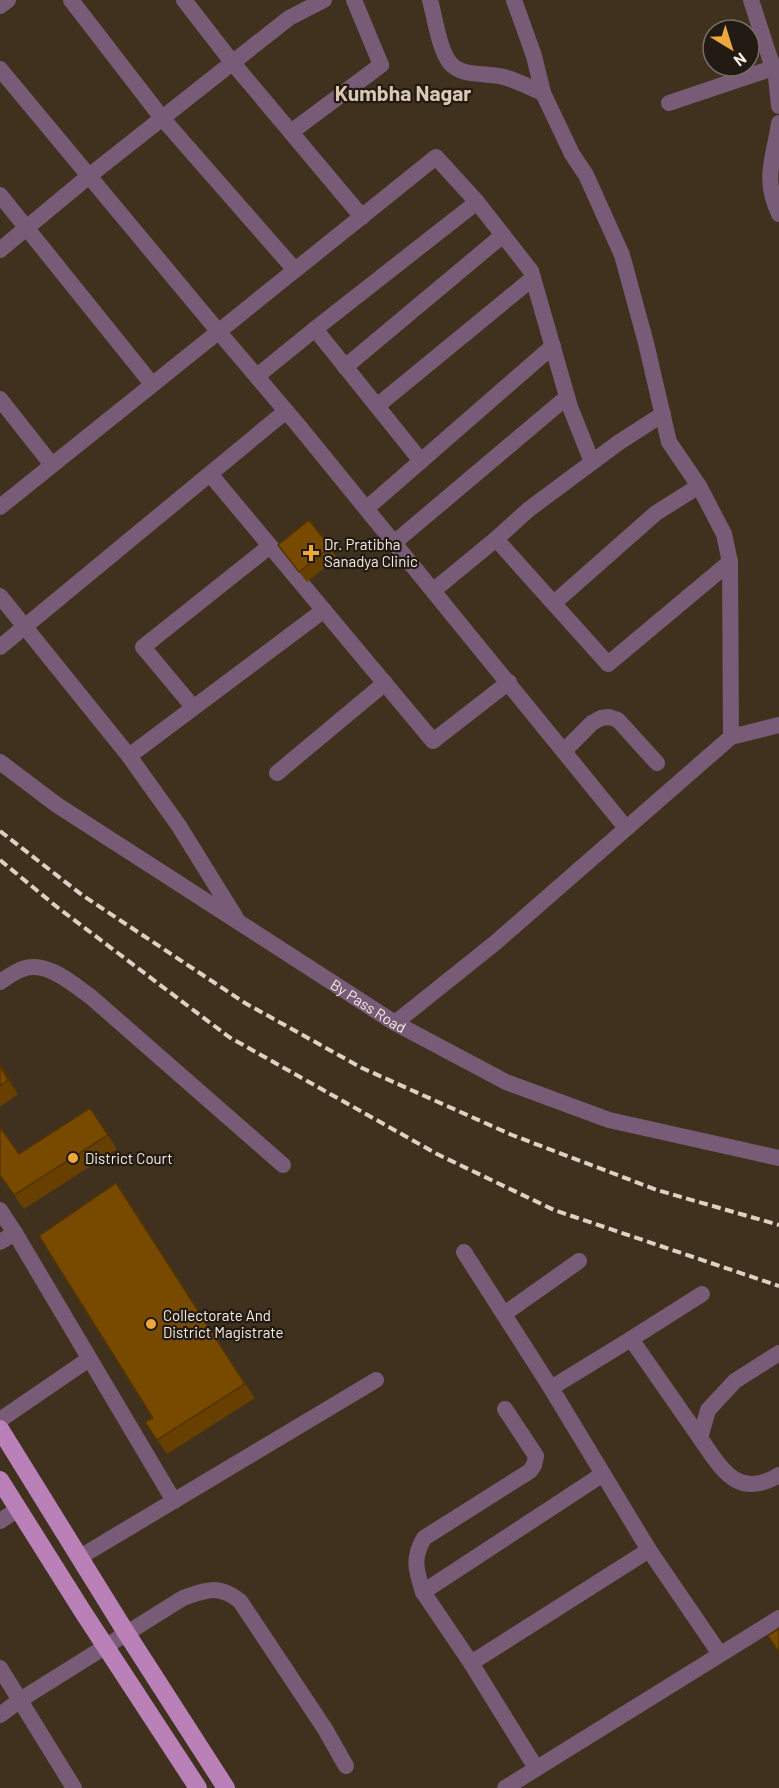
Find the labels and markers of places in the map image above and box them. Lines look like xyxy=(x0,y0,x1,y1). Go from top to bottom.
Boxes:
place label: Dr. Pratibha Sanadya Clinic xyxy=(324,535,418,570)
marker: Dr. Pratibha Sanadya Clinic xyxy=(302,544,320,562)
place label: District Court xyxy=(85,1149,173,1167)
marker: District Court xyxy=(66,1151,80,1165)
place label: Collectorate And District Magistrate xyxy=(163,1306,283,1341)
marker: Collectorate And District Magistrate xyxy=(144,1317,158,1331)

